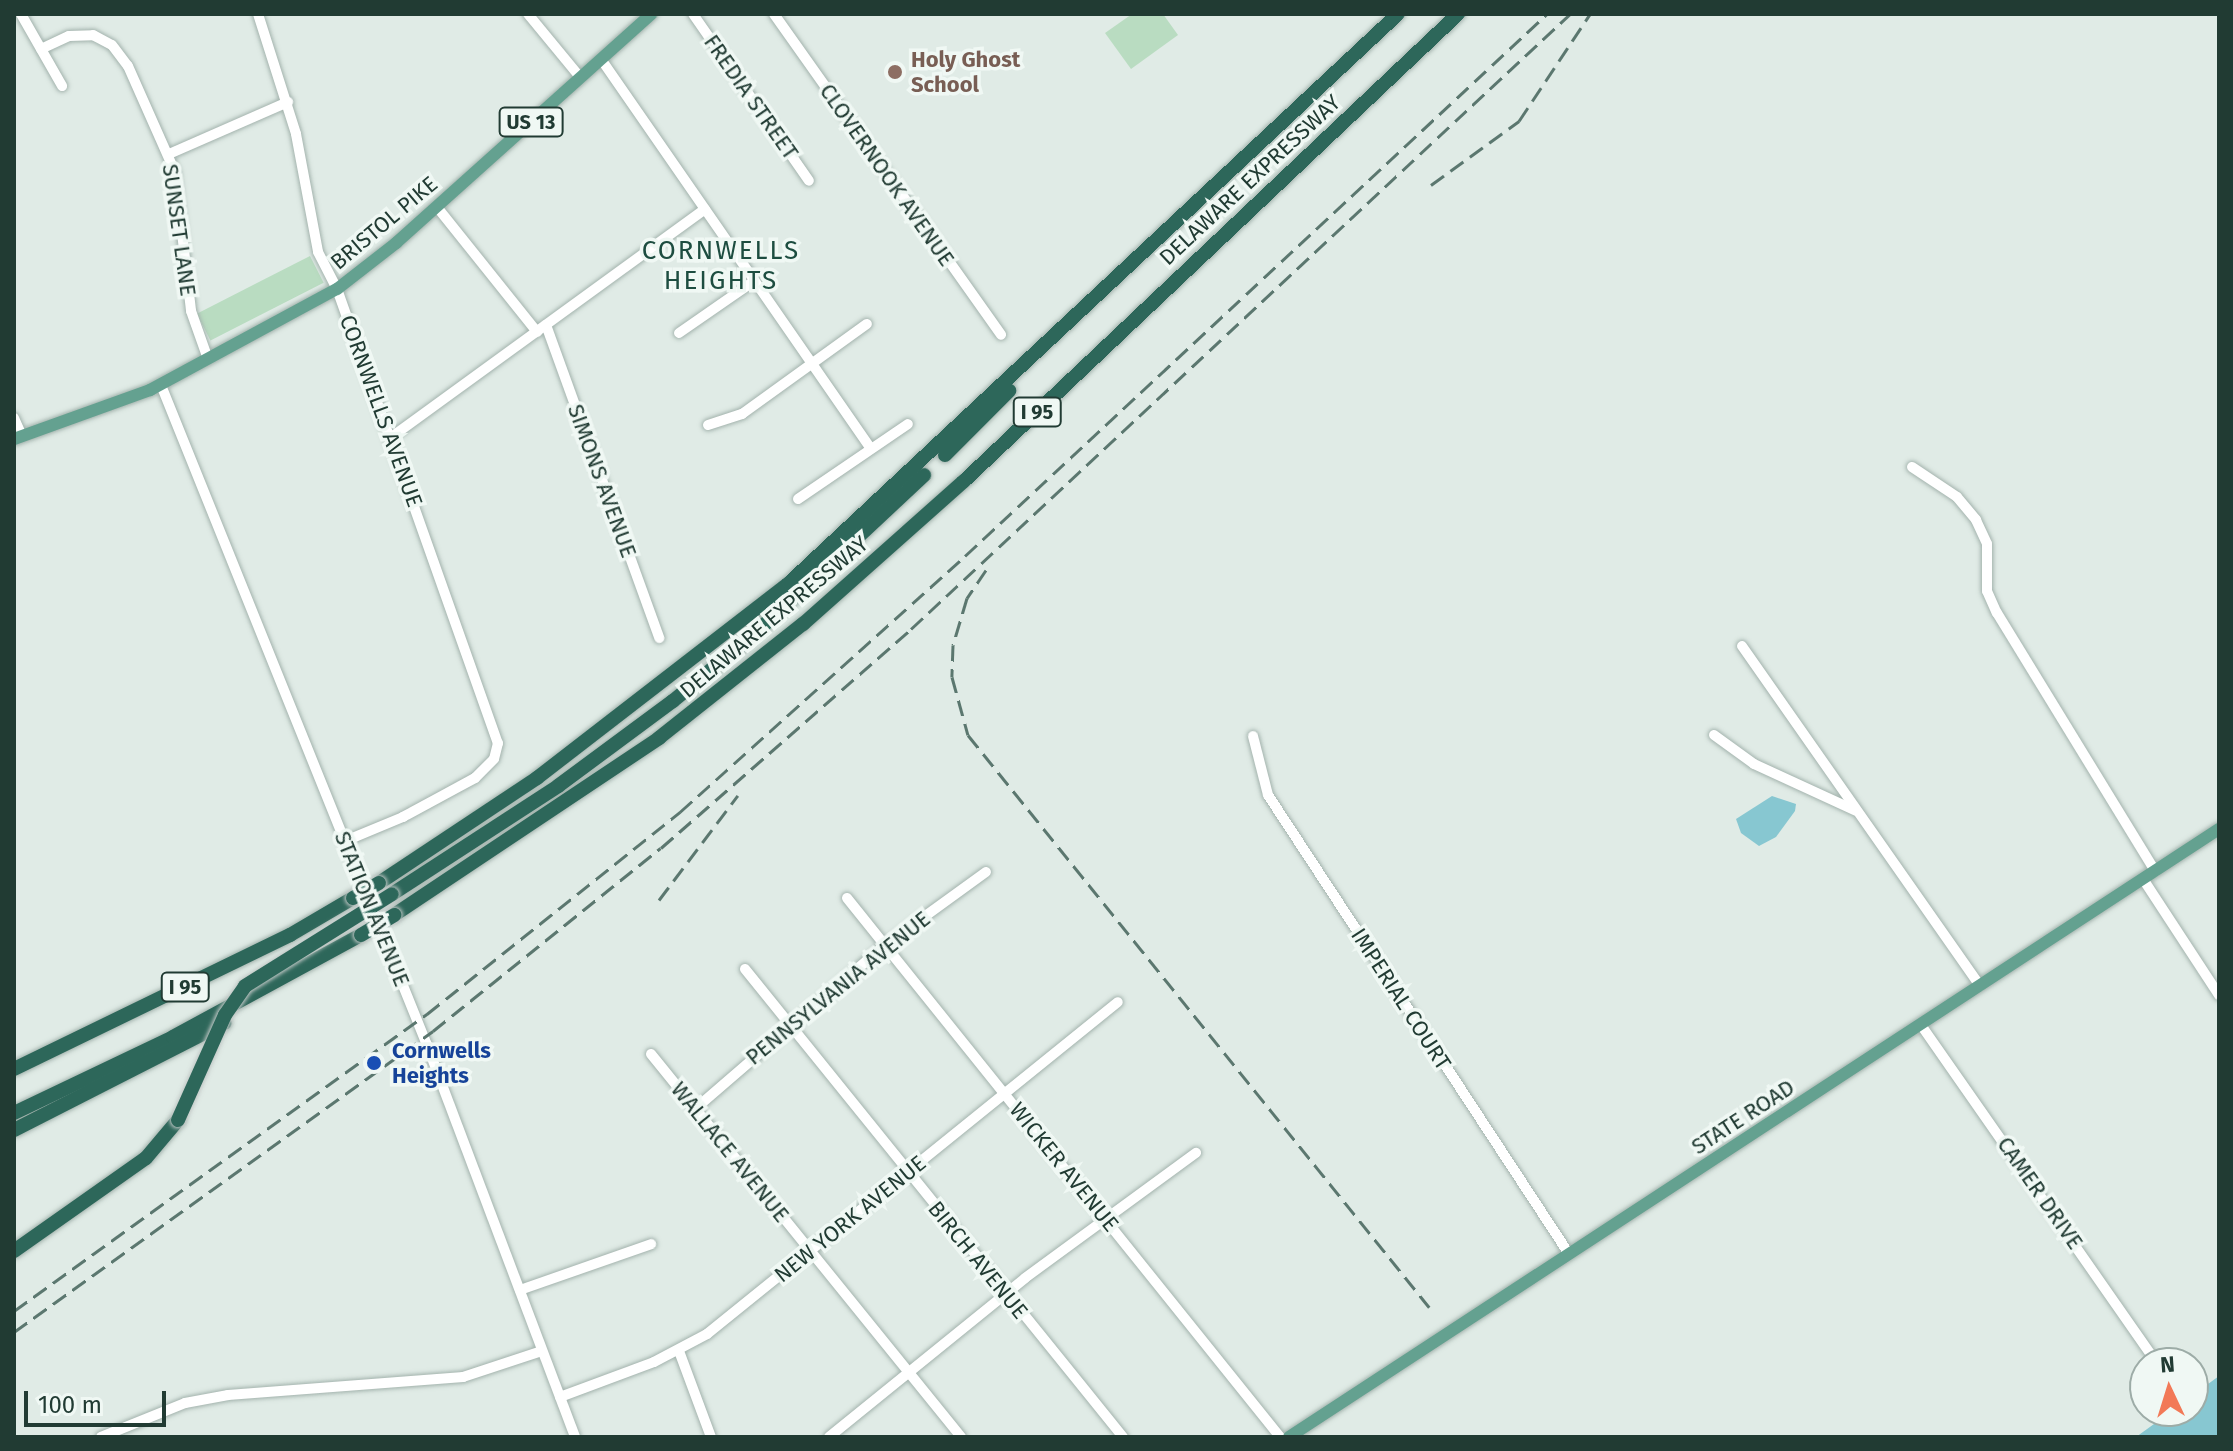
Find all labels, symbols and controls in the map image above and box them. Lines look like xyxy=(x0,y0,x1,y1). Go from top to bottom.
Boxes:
street label: FREDIA STREET xyxy=(698,30,804,164)
place label: Holy Ghost School xyxy=(911,46,1020,98)
marker: Holy Ghost School xyxy=(886,63,904,81)
street label: CLOVERNOOK AVENUE xyxy=(814,79,960,271)
street label: DELAWARE EXPRESSWAY xyxy=(1154,89,1346,271)
road number: US 13 xyxy=(497,106,565,138)
street label: SUNSET LANE xyxy=(157,162,201,298)
street label: BRISTOL PIKE xyxy=(325,171,443,275)
district label: CORNWELLS HEIGHTS xyxy=(642,235,800,296)
street label: CORNWELLS AVENUE xyxy=(334,311,428,511)
road number: I 95 xyxy=(1011,396,1063,428)
street label: SIMONS AVENUE xyxy=(562,401,642,561)
street label: DELAWARE EXPRESSWAY xyxy=(674,530,874,704)
street label: STATION AVENUE xyxy=(329,828,415,990)
street label: PENNSYLVANIA AVENUE xyxy=(740,905,936,1071)
street label: IMPERIAL COURT xyxy=(1345,923,1457,1075)
road number: I 95 xyxy=(159,971,211,1003)
place label: Cornwells Heights xyxy=(392,1037,491,1088)
marker: Cornwells Heights xyxy=(363,1052,385,1074)
street label: STATE ROAD xyxy=(1687,1074,1799,1160)
street label: WALLACE AVENUE xyxy=(665,1077,795,1227)
street label: WICKER AVENUE xyxy=(1004,1097,1124,1237)
street label: CAMER DRIVE xyxy=(1992,1132,2088,1254)
street label: NEW YORK AVENUE xyxy=(769,1150,931,1288)
street label: BIRCH AVENUE xyxy=(923,1196,1033,1324)
north arrow xyxy=(2129,1347,2209,1427)
text: N xyxy=(2159,1351,2176,1379)
scale bar xyxy=(28,1375,170,1425)
text: 100 m xyxy=(38,1391,102,1419)

